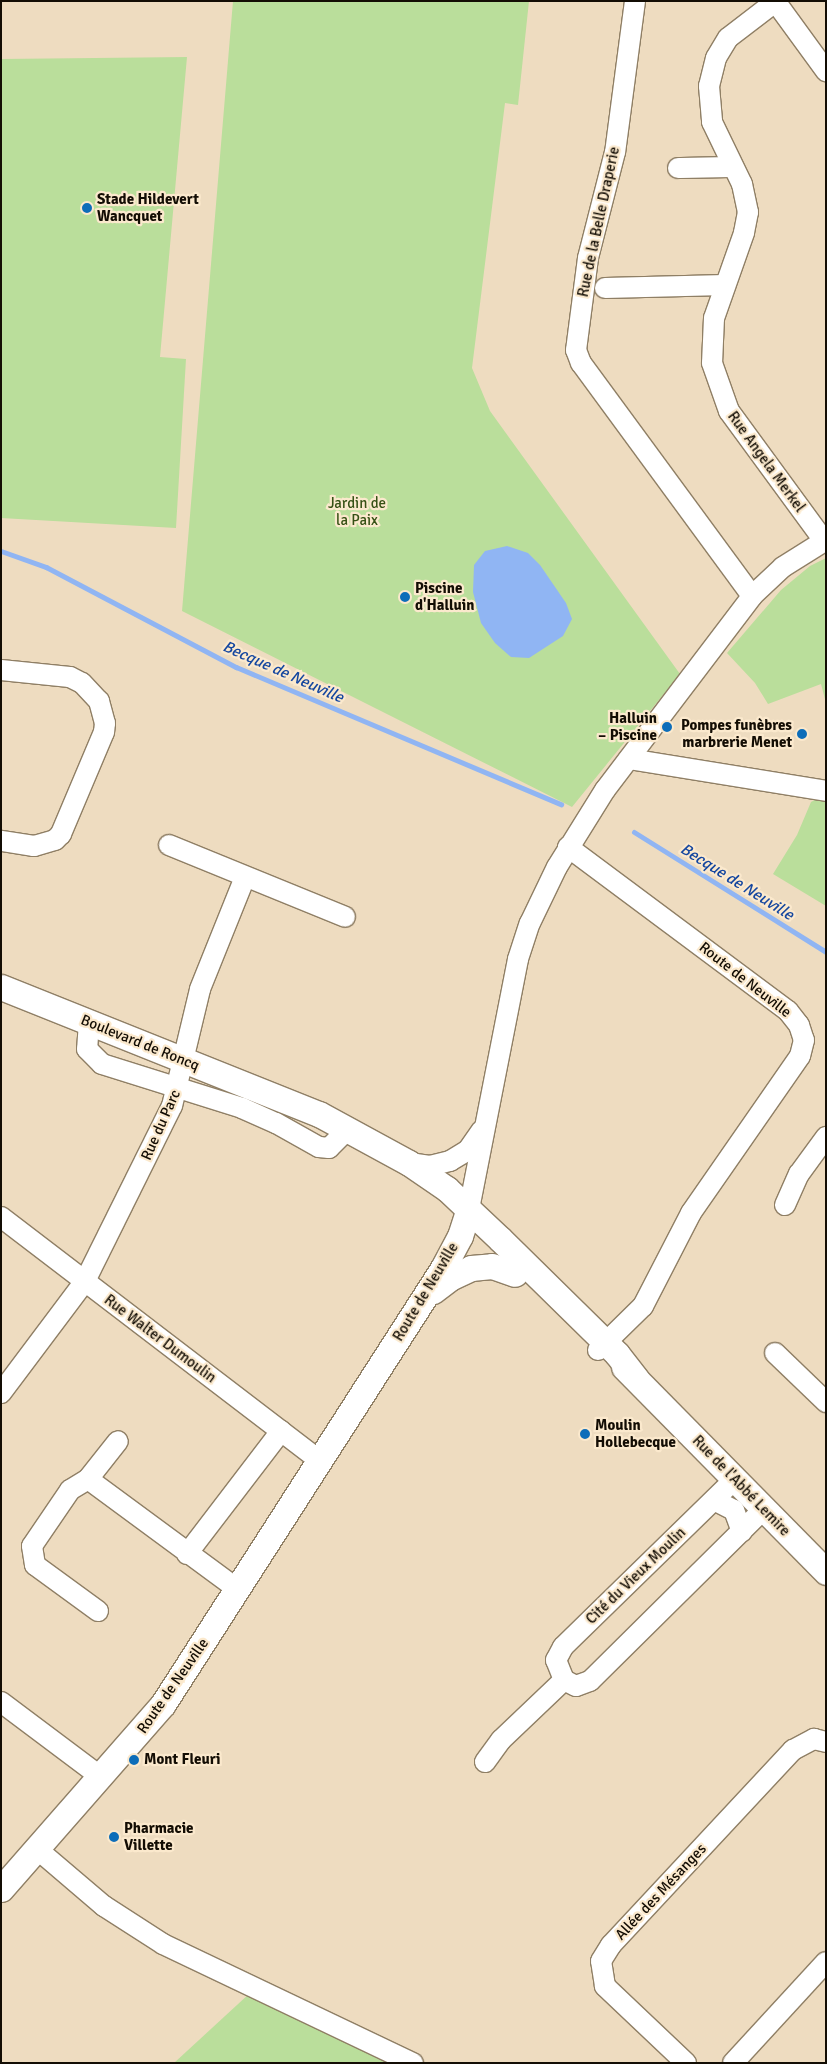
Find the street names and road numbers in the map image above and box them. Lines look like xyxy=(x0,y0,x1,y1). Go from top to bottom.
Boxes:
street label: Rue de la Belle Draperie xyxy=(574,145,624,299)
street label: Rue Angela Merkel xyxy=(723,408,809,516)
street label: Route de Neuville xyxy=(695,938,795,1022)
street label: Boulevard de Roncq xyxy=(78,1011,202,1075)
street label: Rue du Parc xyxy=(137,1087,185,1163)
street label: Route de Neuville xyxy=(389,1239,463,1345)
street label: Rue Walter Dumoulin xyxy=(100,1291,220,1387)
street label: Rue de l'Abbé Lemire xyxy=(688,1432,794,1540)
street label: Cité du Vieux Moulin xyxy=(582,1524,690,1628)
street label: Route de Neuville xyxy=(133,1635,213,1737)
street label: Allée des Mésanges xyxy=(612,1840,710,1944)

